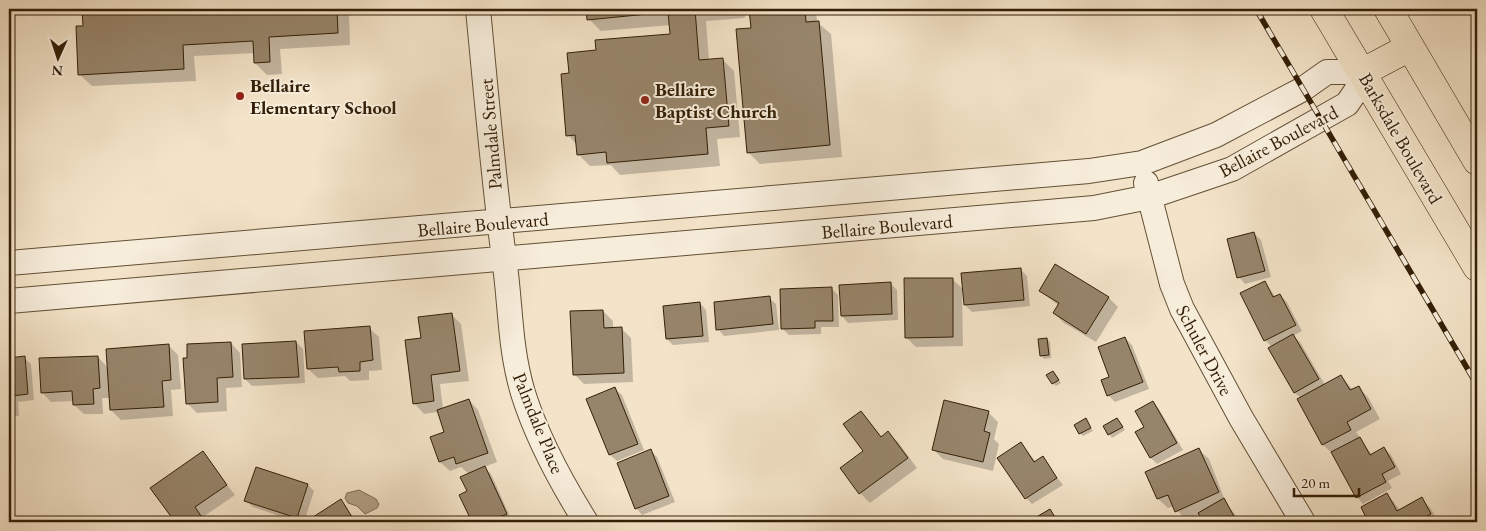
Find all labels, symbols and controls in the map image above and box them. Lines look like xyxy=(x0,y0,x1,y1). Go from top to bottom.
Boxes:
north arrow xyxy=(32,32,82,82)
text: N xyxy=(51,62,63,80)
street label: Barksdale Boulevard xyxy=(1353,68,1448,209)
place label: Bellaire Elementary School xyxy=(250,73,397,120)
street label: Palmdale Street xyxy=(473,77,508,190)
place label: Bellaire Baptist Church xyxy=(655,77,778,124)
marker: Bellaire Elementary School xyxy=(234,90,246,102)
marker: Bellaire Baptist Church xyxy=(639,94,651,106)
street label: Bellaire Boulevard xyxy=(1214,99,1343,183)
street label: Bellaire Boulevard xyxy=(416,206,550,243)
street label: Bellaire Boulevard xyxy=(820,208,954,245)
street label: Schuler Drive xyxy=(1170,301,1239,400)
street label: Palmdale Place xyxy=(507,369,570,477)
scale bar xyxy=(1294,466,1358,498)
text: 20 m xyxy=(1301,473,1330,492)

